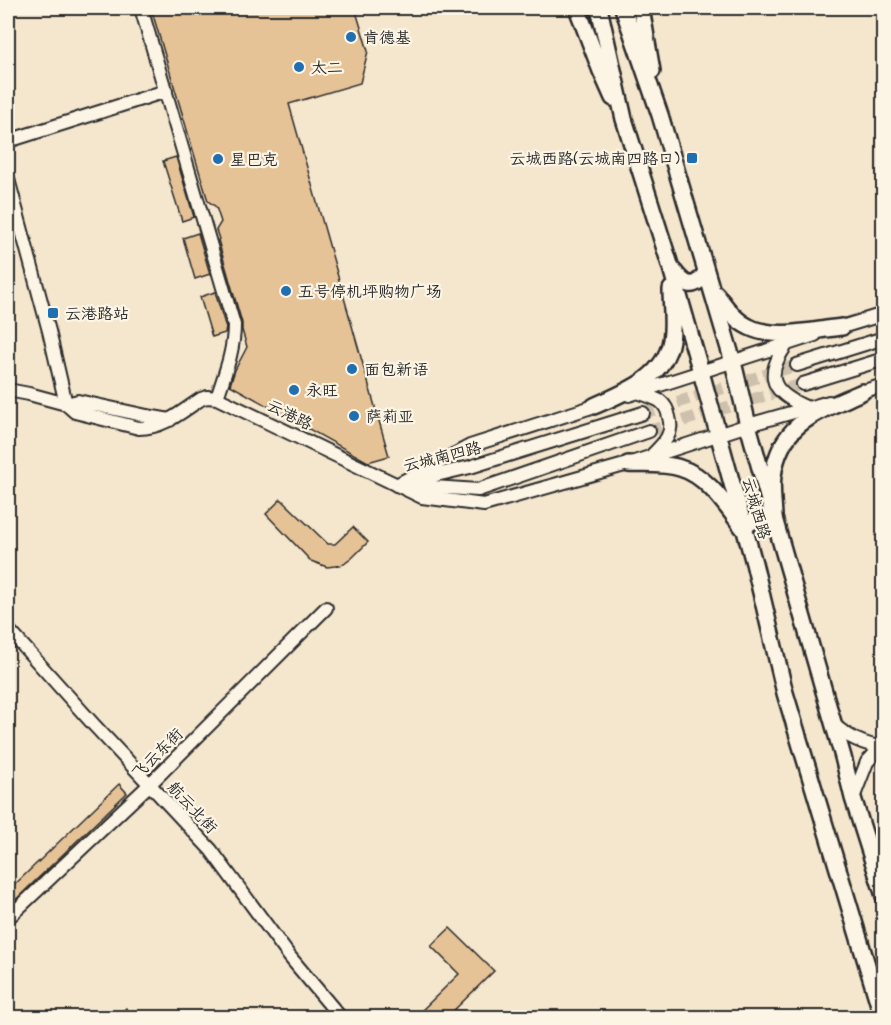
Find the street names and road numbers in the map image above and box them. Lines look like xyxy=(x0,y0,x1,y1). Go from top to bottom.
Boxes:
street label: 云港路 xyxy=(263,394,316,435)
street label: 云城南四路 xyxy=(401,437,484,477)
street label: 云城西路 xyxy=(737,474,775,542)
street label: 飞云东街 xyxy=(127,723,188,784)
street label: 航云北街 xyxy=(162,777,222,839)

